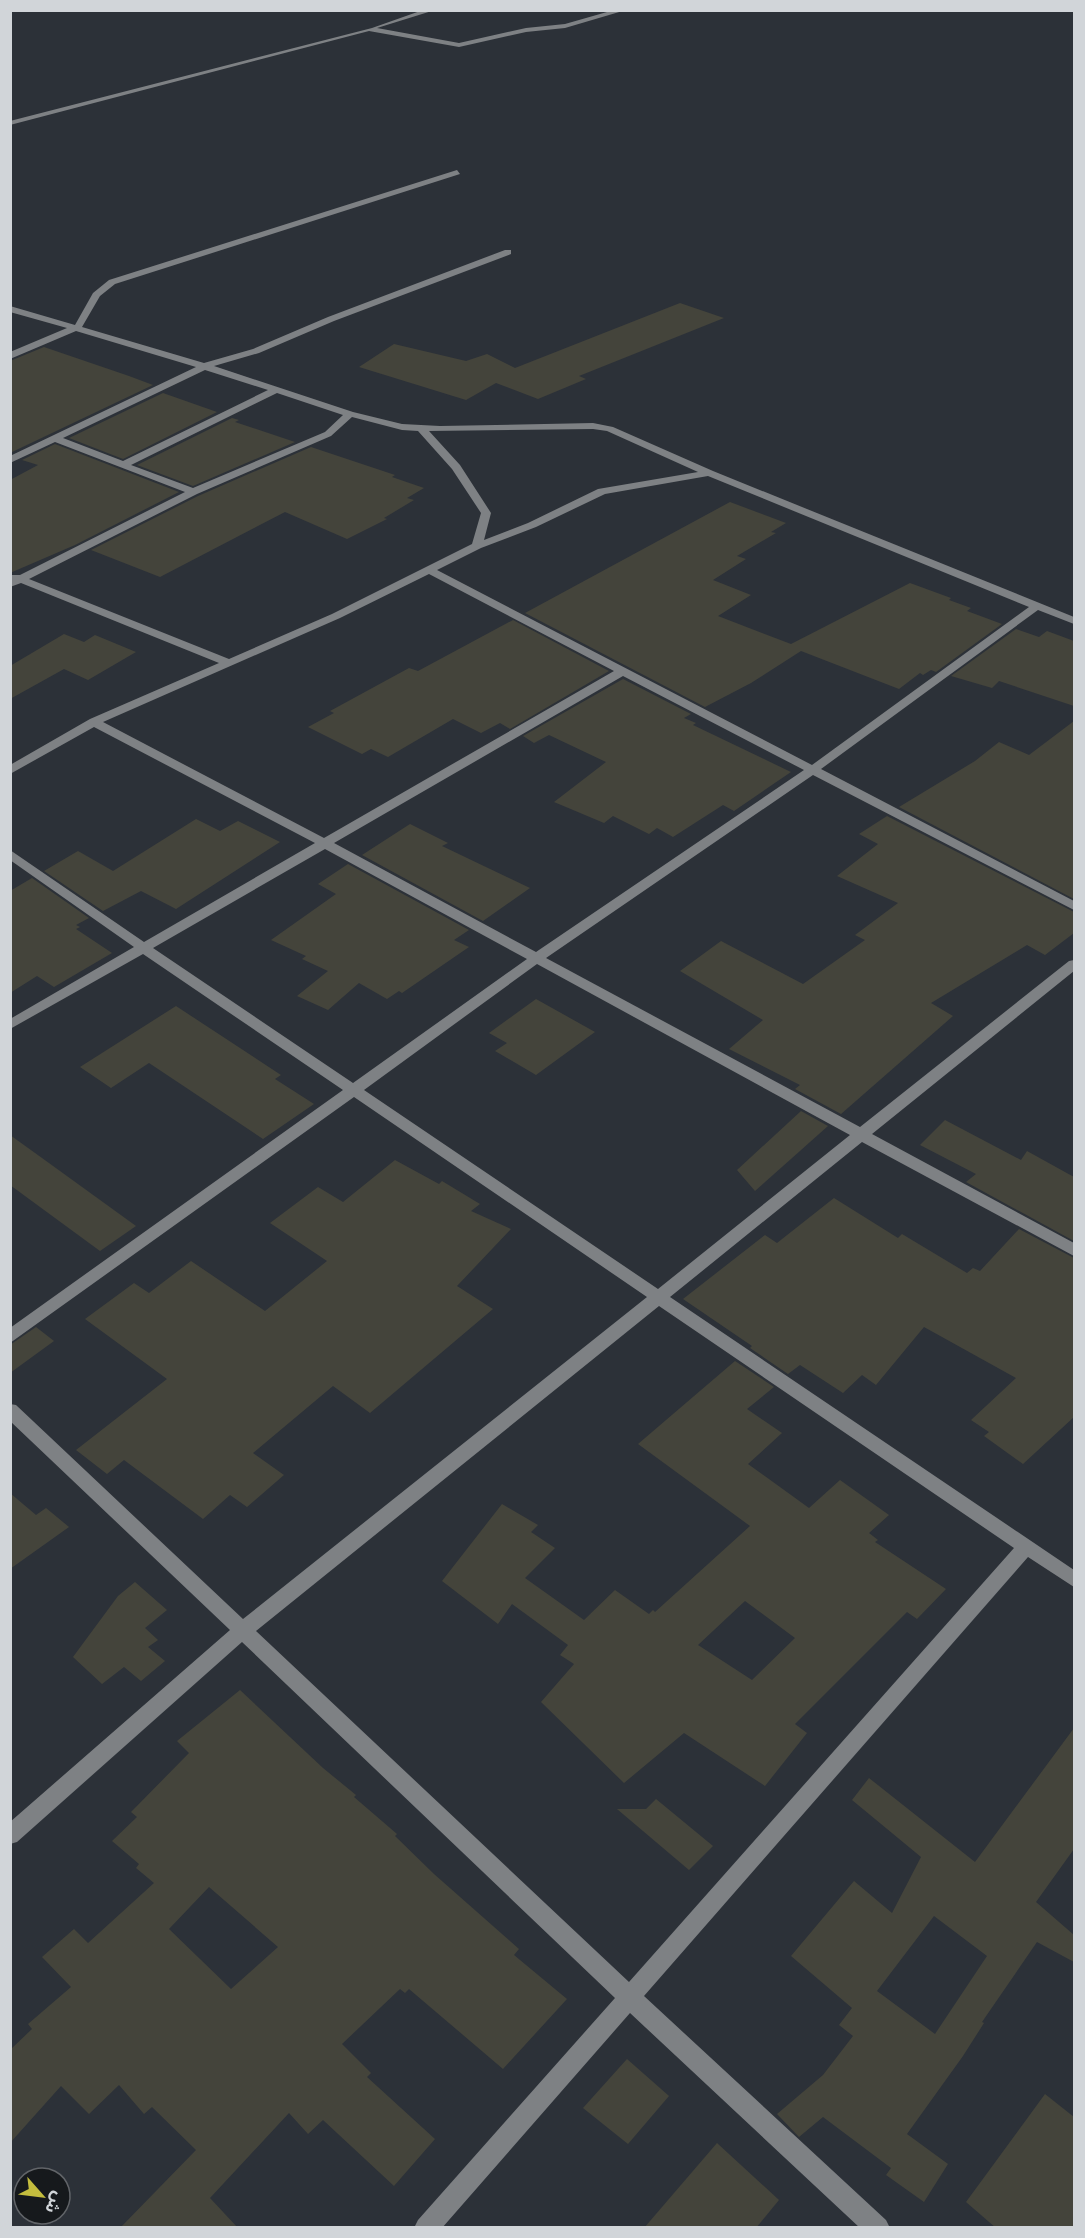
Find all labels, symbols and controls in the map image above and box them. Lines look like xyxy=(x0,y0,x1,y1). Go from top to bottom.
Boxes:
north arrow xyxy=(12,2166,72,2226)
text: ش xyxy=(40,2188,69,2217)

